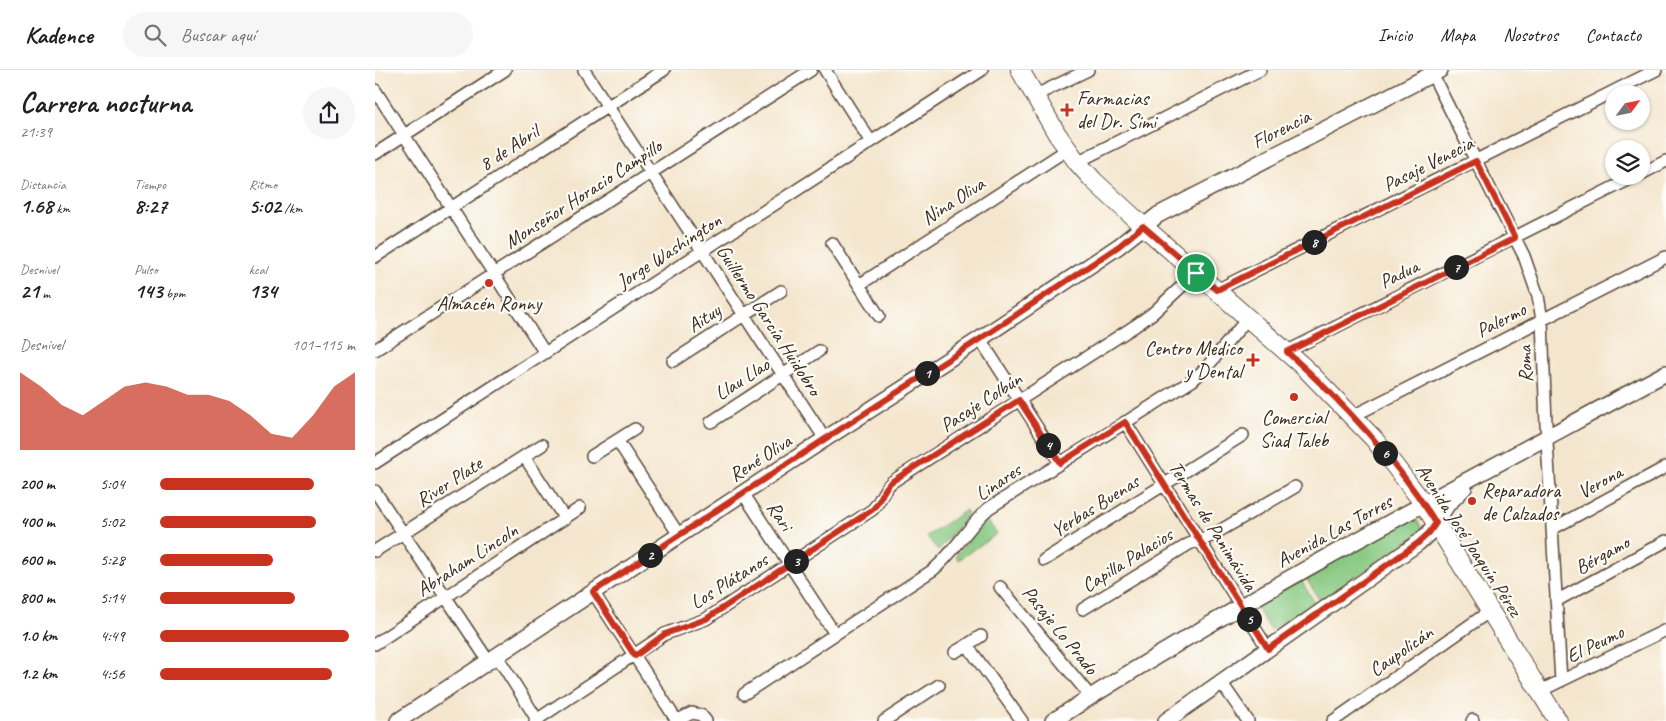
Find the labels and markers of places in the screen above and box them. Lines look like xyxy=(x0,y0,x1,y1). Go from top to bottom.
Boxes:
place label: Farmacias del Dr. Simi xyxy=(1077,86,1158,134)
marker: Farmacias del Dr. Simi xyxy=(1061,104,1073,116)
pin: 8 xyxy=(1301,230,1327,254)
pin xyxy=(1175,252,1217,294)
pin: 7 xyxy=(1443,254,1469,280)
marker: Almacén Ronny xyxy=(483,277,495,289)
place label: Almacén Ronny xyxy=(437,291,543,316)
place label: Centro Medico y Dental xyxy=(1145,336,1246,384)
marker: Centro Medico y Dental xyxy=(1246,353,1260,367)
pin: 1 xyxy=(915,360,939,386)
marker: Comercial Siad Taleb xyxy=(1288,391,1300,403)
place label: Comercial Siad Taleb xyxy=(1260,405,1330,453)
pin: 4 xyxy=(1035,432,1061,458)
pin: 6 xyxy=(1373,440,1397,466)
place label: Reparadora de Calzados xyxy=(1482,478,1562,526)
marker: Reparadora de Calzados xyxy=(1466,495,1478,507)
pin: 2 xyxy=(637,542,663,568)
pin: 3 xyxy=(783,548,809,574)
pin: 5 xyxy=(1237,606,1261,632)

